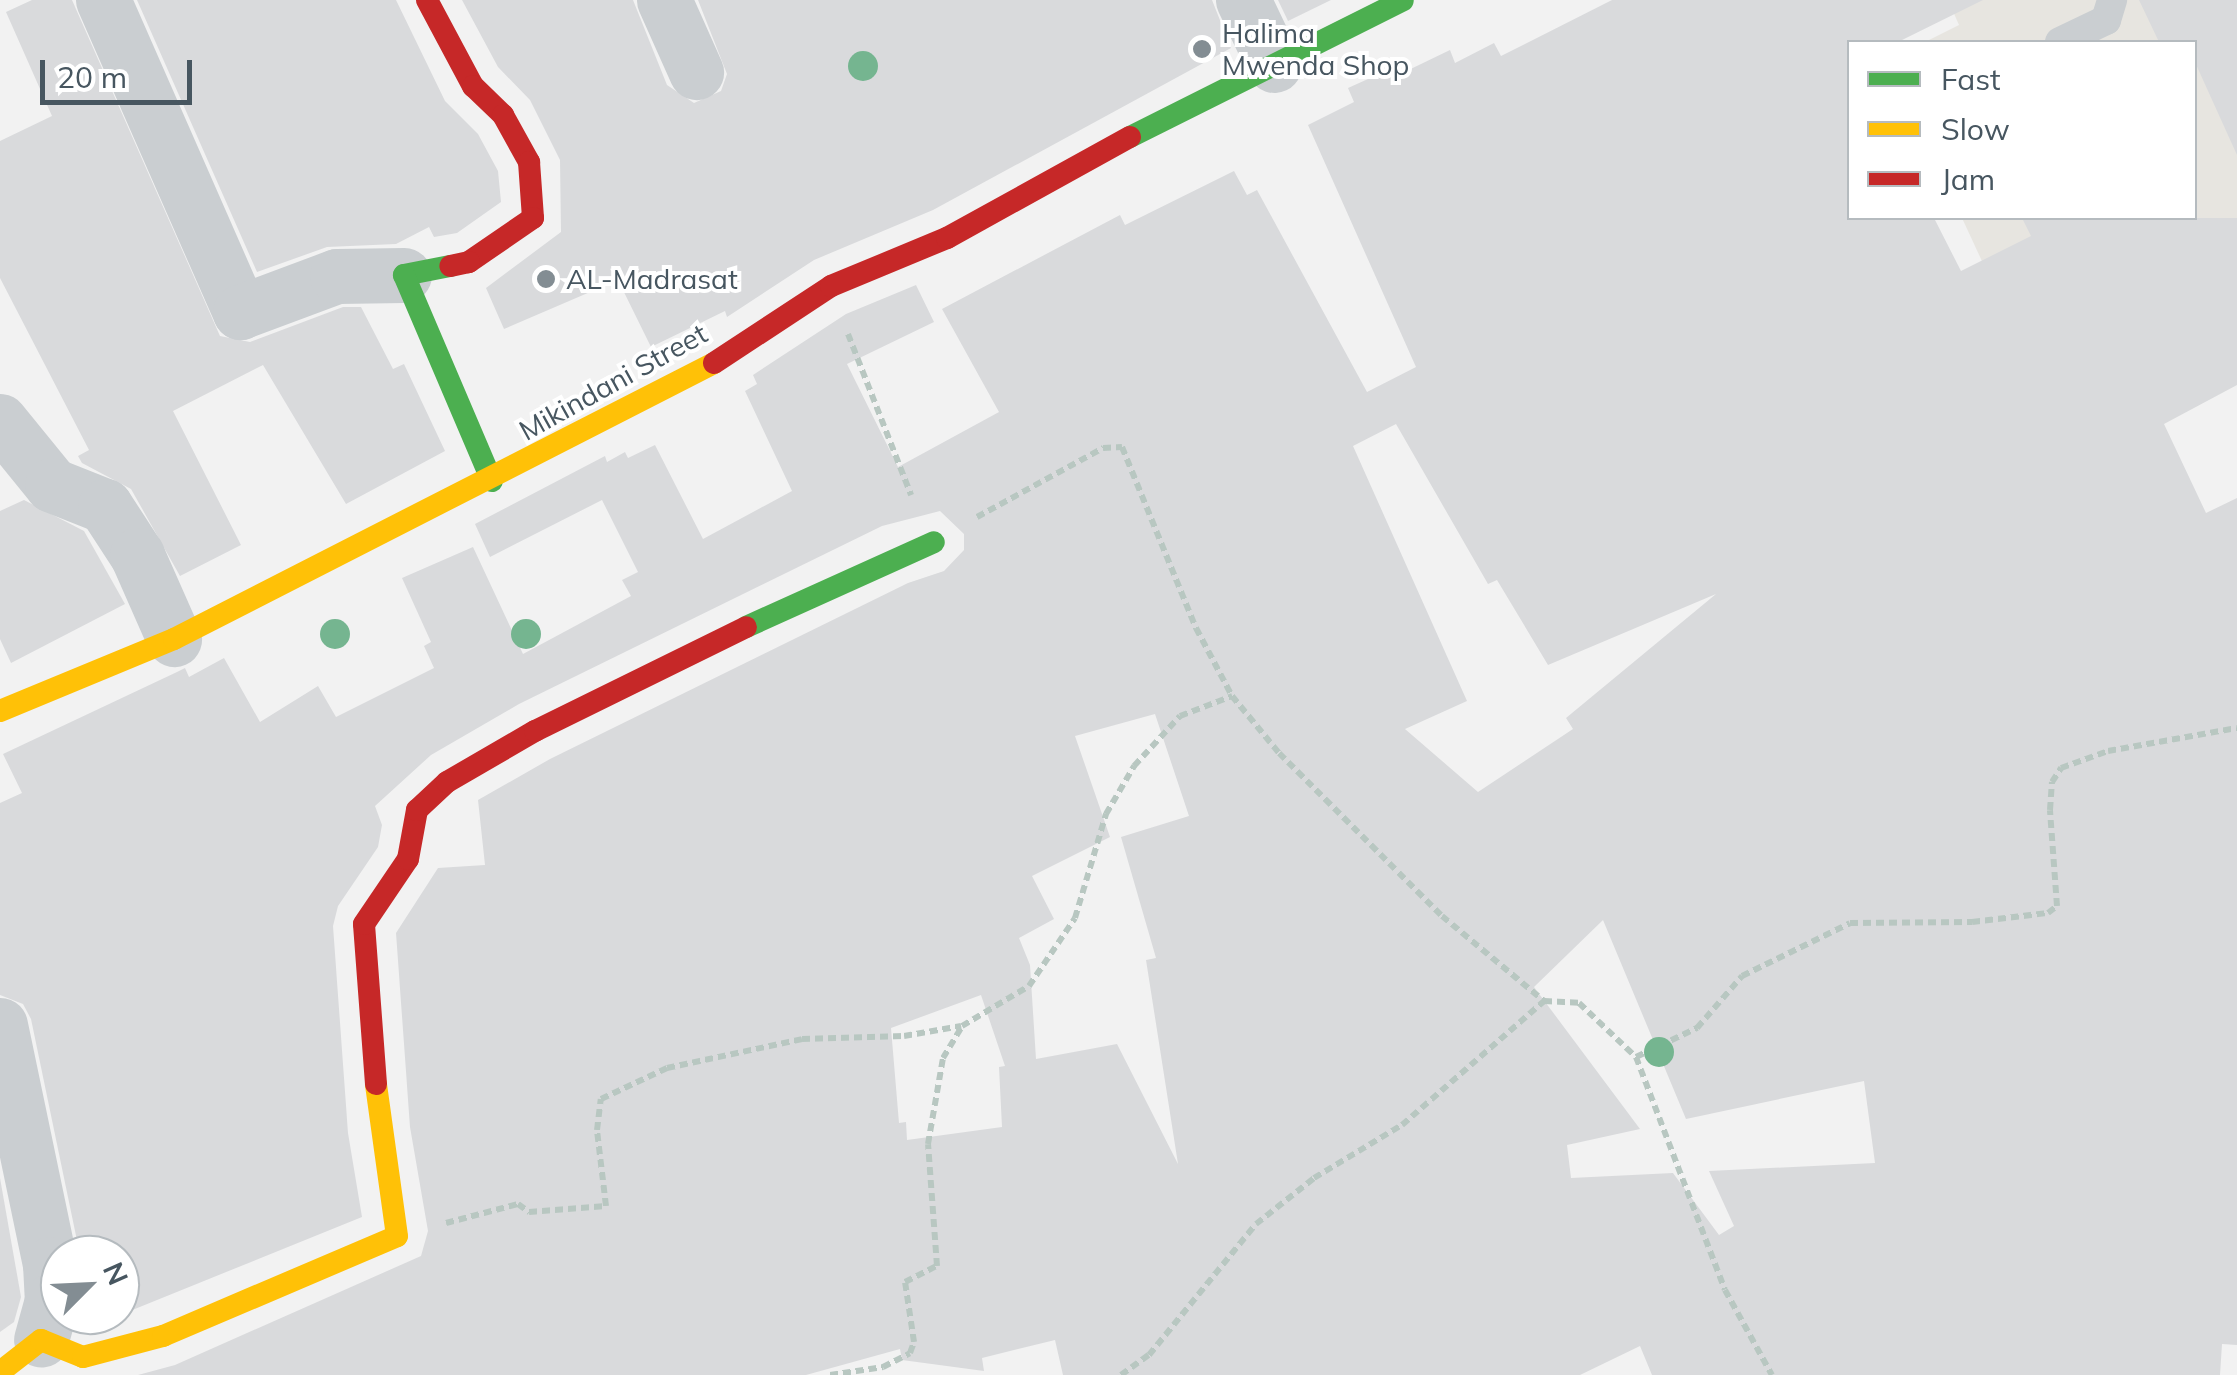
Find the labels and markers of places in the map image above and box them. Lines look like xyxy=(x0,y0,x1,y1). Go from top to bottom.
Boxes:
place label: Halima Mwenda Shop xyxy=(1222,16,1409,82)
marker: Halima Mwenda Shop xyxy=(1191,38,1213,60)
place label: AL-Madrasat xyxy=(566,262,738,296)
marker: AL-Madrasat xyxy=(535,268,557,290)

